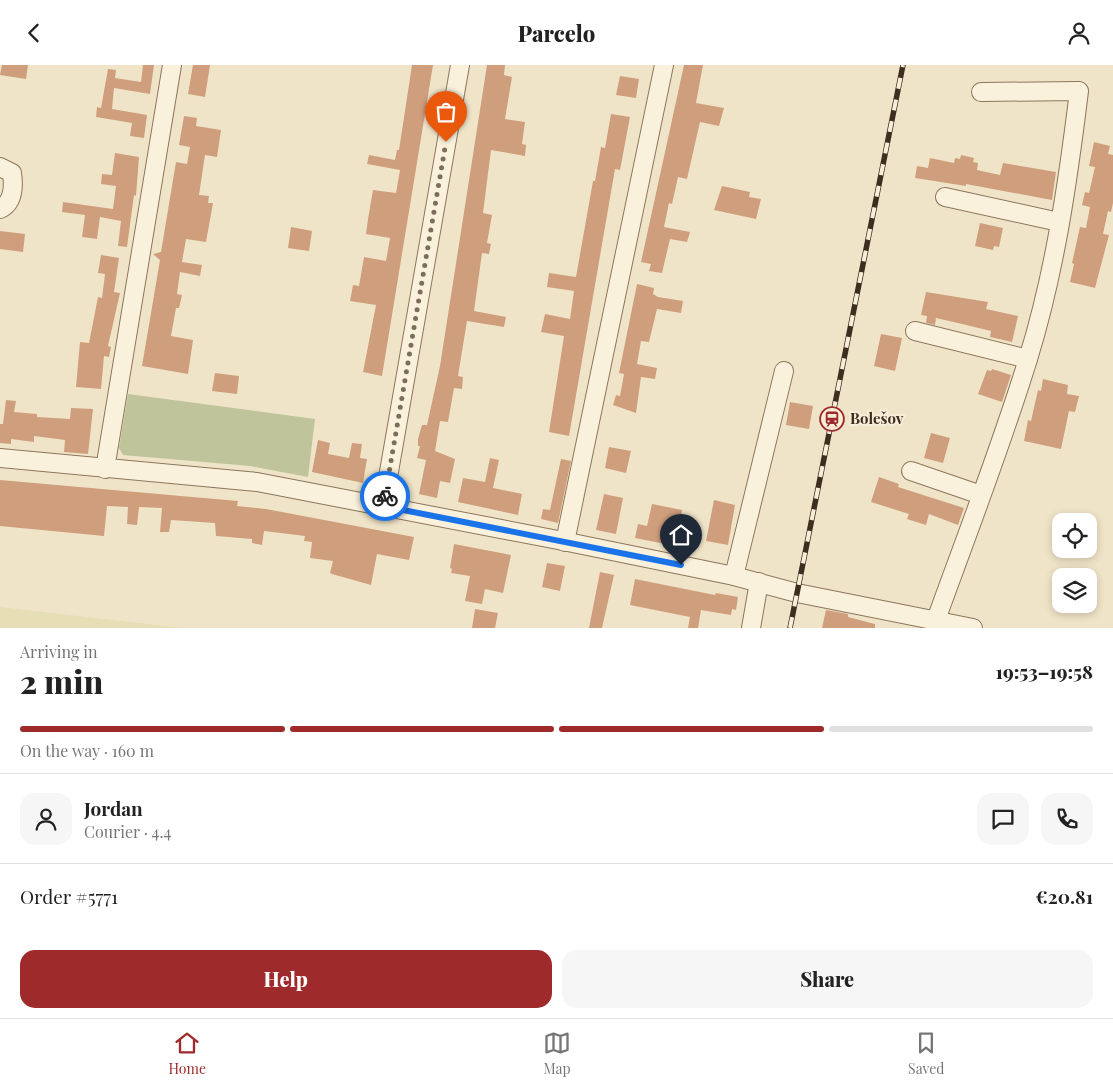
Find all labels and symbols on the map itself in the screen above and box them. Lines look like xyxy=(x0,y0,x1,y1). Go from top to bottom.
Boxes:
pin xyxy=(425,91,467,142)
station icon: Bolešov xyxy=(819,406,845,432)
place label: Bolešov xyxy=(850,408,904,428)
courier xyxy=(360,471,410,521)
pin xyxy=(660,514,702,565)

